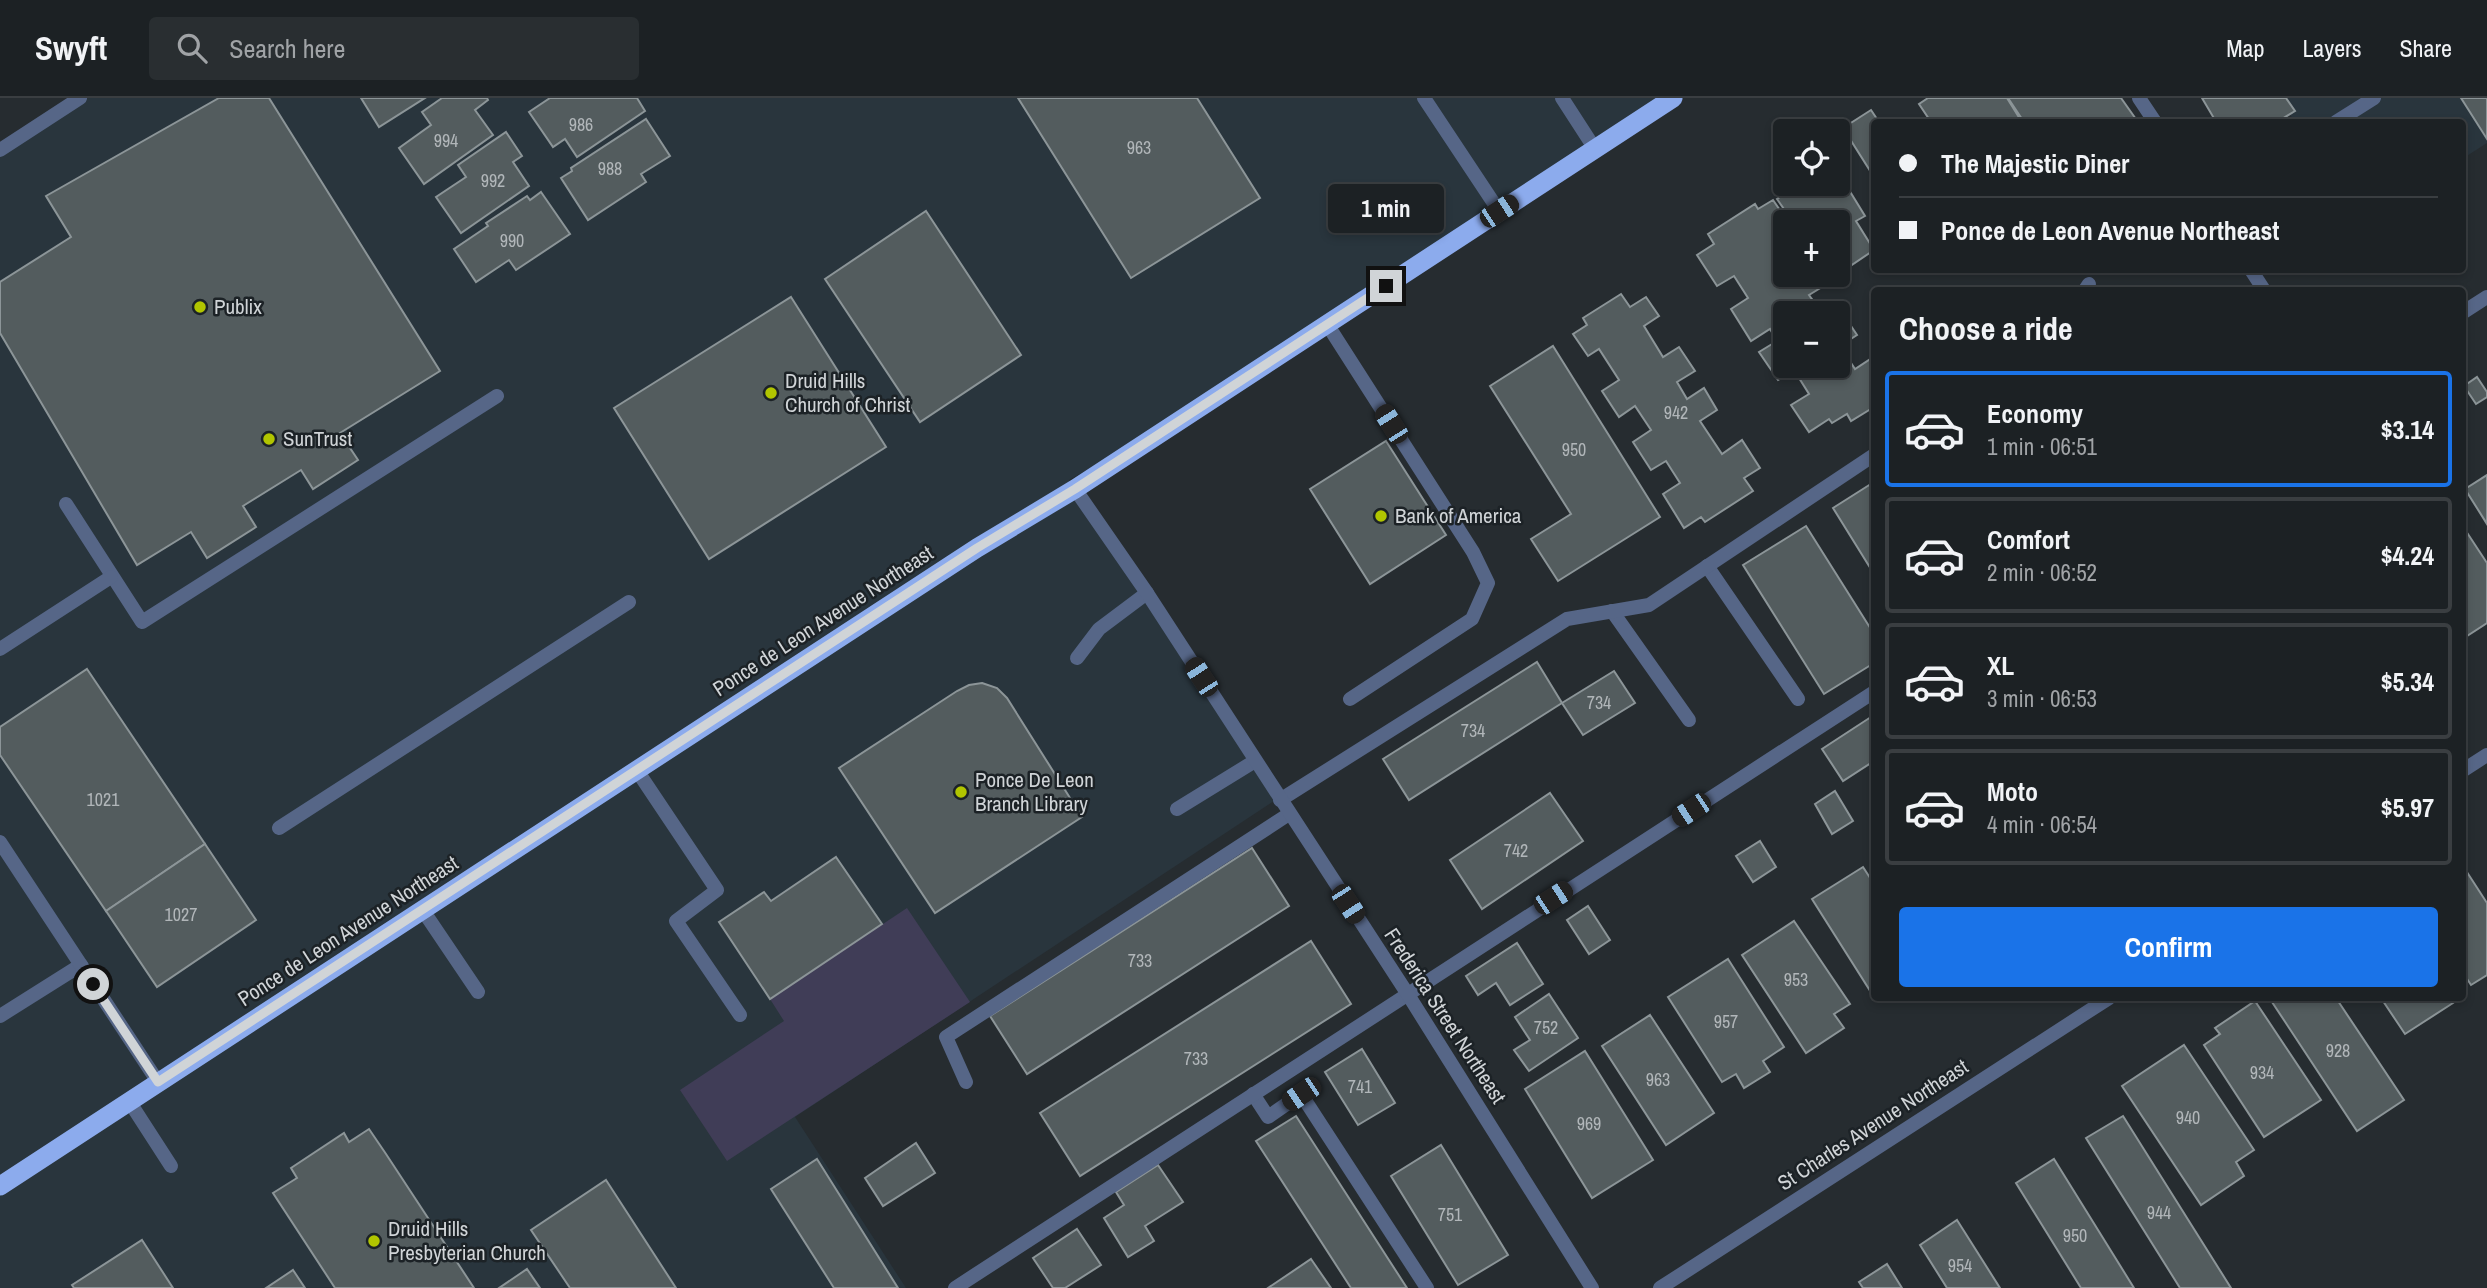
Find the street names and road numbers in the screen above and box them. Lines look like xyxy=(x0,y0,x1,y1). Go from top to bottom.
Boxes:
street label: Ponce de Leon Avenue Northeast xyxy=(707,538,939,703)
street label: Ponce de Leon Avenue Northeast xyxy=(232,848,464,1013)
street label: Frederica Street Northeast xyxy=(1378,922,1513,1109)
street label: St Charles Avenue Northeast xyxy=(1772,1052,1974,1197)

